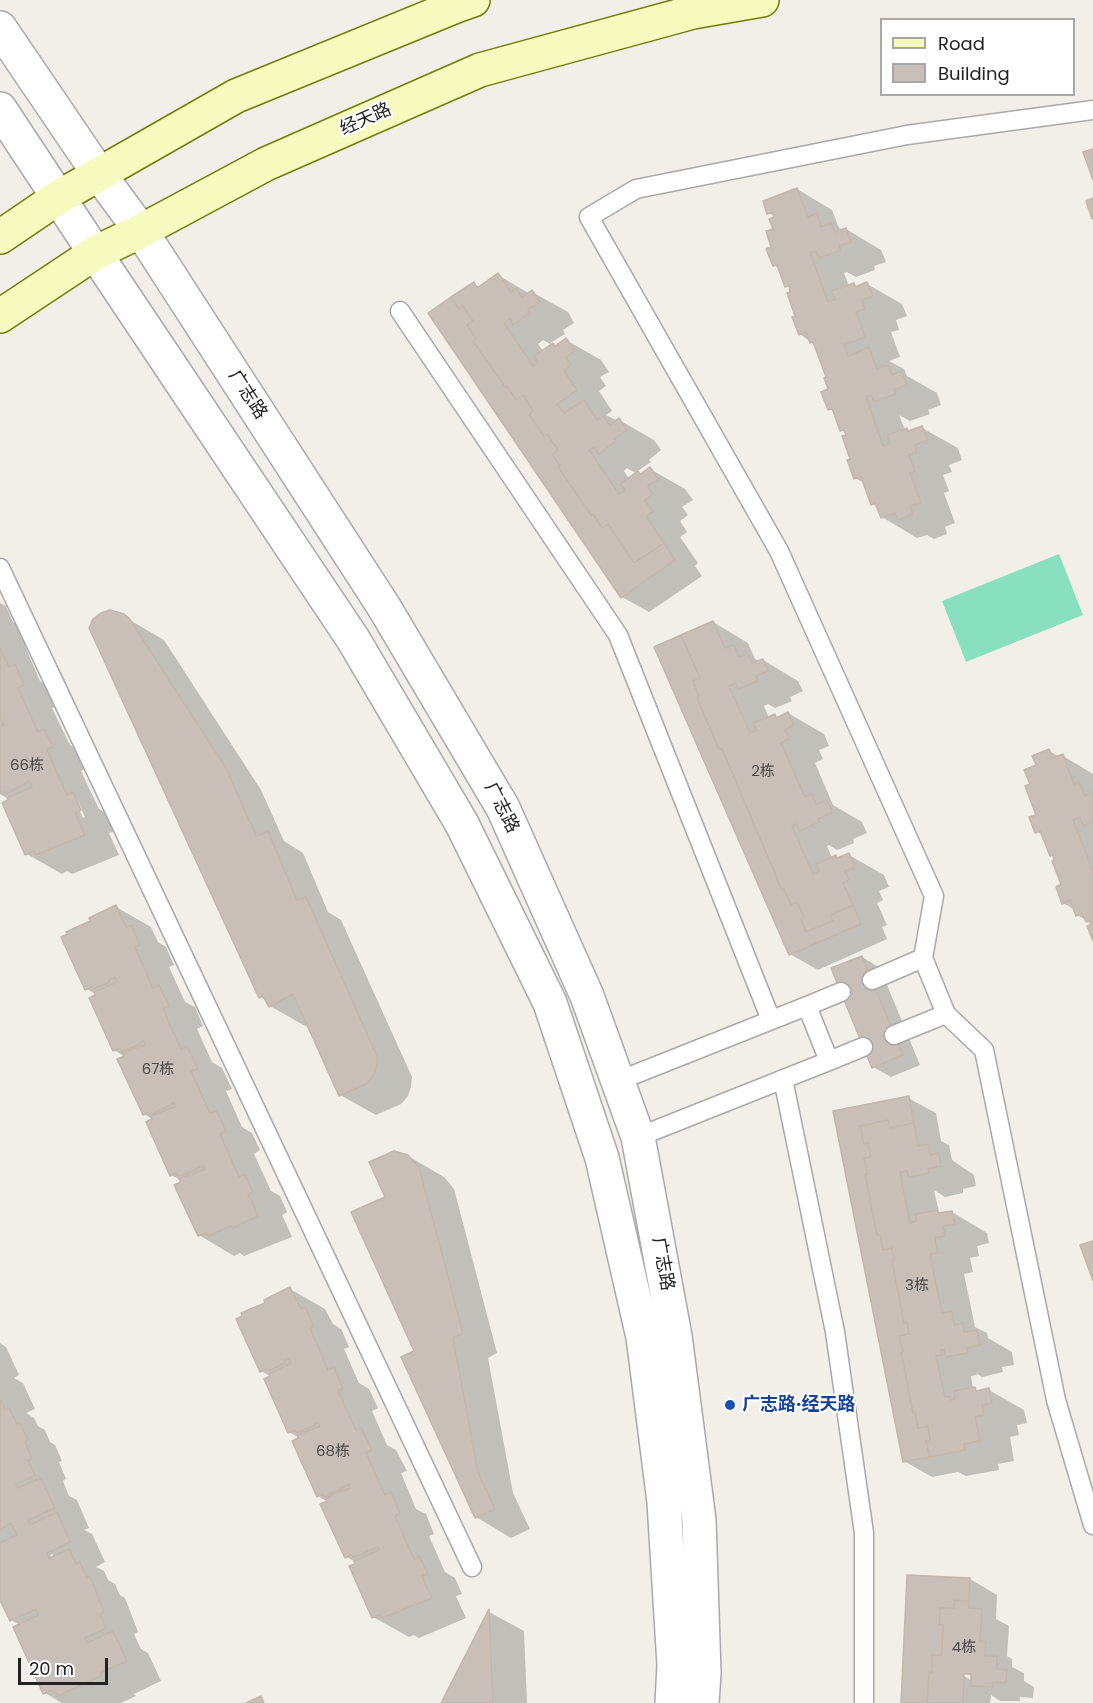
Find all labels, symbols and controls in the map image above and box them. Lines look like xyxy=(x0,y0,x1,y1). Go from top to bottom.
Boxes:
legend xyxy=(880,18,1075,96)
text: Road xyxy=(938,31,985,56)
text: Building xyxy=(938,61,1010,86)
street label: 经天路 xyxy=(337,99,395,141)
street label: 广志路 xyxy=(223,366,271,424)
house number: 66栋 xyxy=(10,757,44,775)
house number: 2栋 xyxy=(751,763,775,781)
street label: 广志路 xyxy=(479,779,523,837)
house number: 67栋 xyxy=(142,1061,174,1079)
street label: 广志路 xyxy=(647,1236,677,1292)
house number: 3栋 xyxy=(905,1277,929,1295)
place label: 广志路·经天路 xyxy=(742,1394,855,1416)
marker: 广志路·经天路 xyxy=(723,1398,737,1412)
house number: 68栋 xyxy=(316,1443,350,1461)
house number: 4栋 xyxy=(952,1639,976,1657)
scale bar xyxy=(21,1646,111,1684)
text: 20 m xyxy=(29,1656,74,1681)

